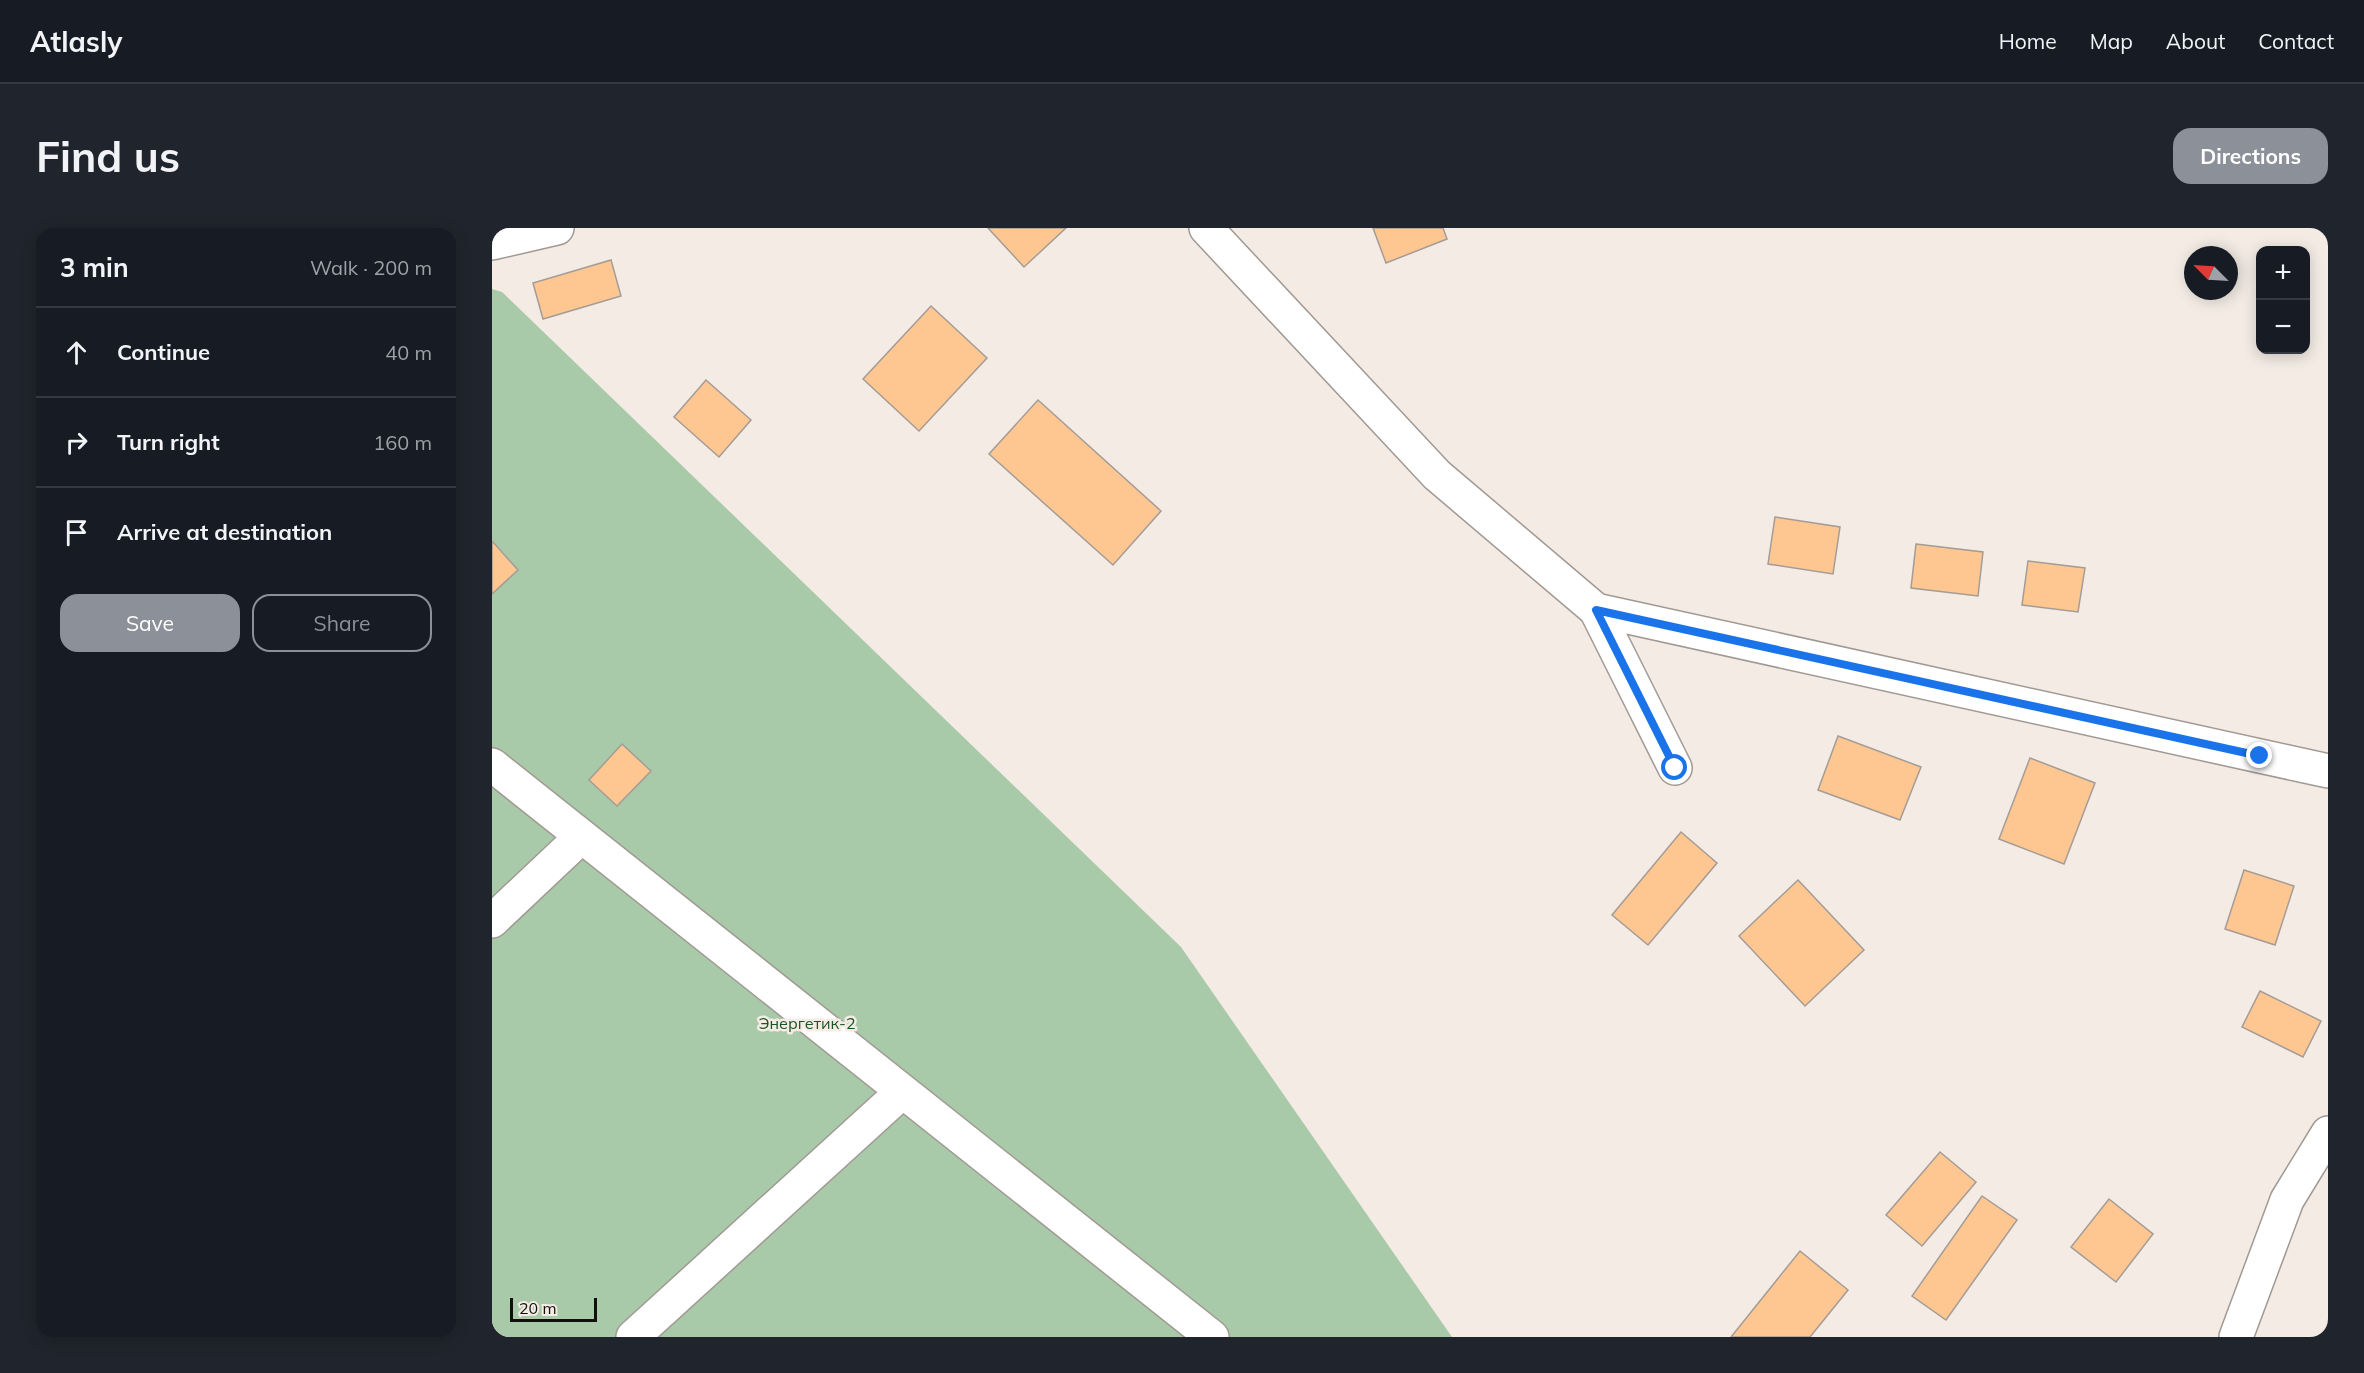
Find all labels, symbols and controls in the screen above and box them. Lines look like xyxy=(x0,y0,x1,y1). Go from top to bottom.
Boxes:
text: Atlasly xyxy=(30,24,122,59)
text: Home xyxy=(1999,28,2057,54)
text: Map xyxy=(2090,28,2133,54)
text: About xyxy=(2166,28,2225,54)
text: Contact xyxy=(2258,28,2334,54)
button: Directions xyxy=(2173,128,2328,184)
text: Find us xyxy=(36,130,180,183)
north arrow xyxy=(2184,246,2238,300)
map controls xyxy=(2256,246,2310,354)
button: + xyxy=(2256,246,2310,300)
text: 3 min xyxy=(60,251,129,284)
text: Walk · 200 m xyxy=(310,255,432,280)
button: − xyxy=(2256,300,2310,354)
icon: ahead xyxy=(60,336,93,369)
text: Continue xyxy=(117,338,210,366)
text: 40 m xyxy=(385,340,432,365)
icon: right xyxy=(60,426,93,459)
text: Turn right xyxy=(117,428,220,456)
text: 160 m xyxy=(373,430,432,455)
icon: arrive xyxy=(60,516,93,549)
text: Arrive at destination xyxy=(117,518,332,546)
button: Save xyxy=(60,594,240,652)
button: Share xyxy=(252,594,432,652)
route end xyxy=(2246,742,2272,768)
route start xyxy=(1661,754,1687,780)
park label: Энергетик-2 xyxy=(758,1013,856,1033)
scale bar xyxy=(510,1295,597,1322)
text: 20 m xyxy=(519,1298,556,1318)

